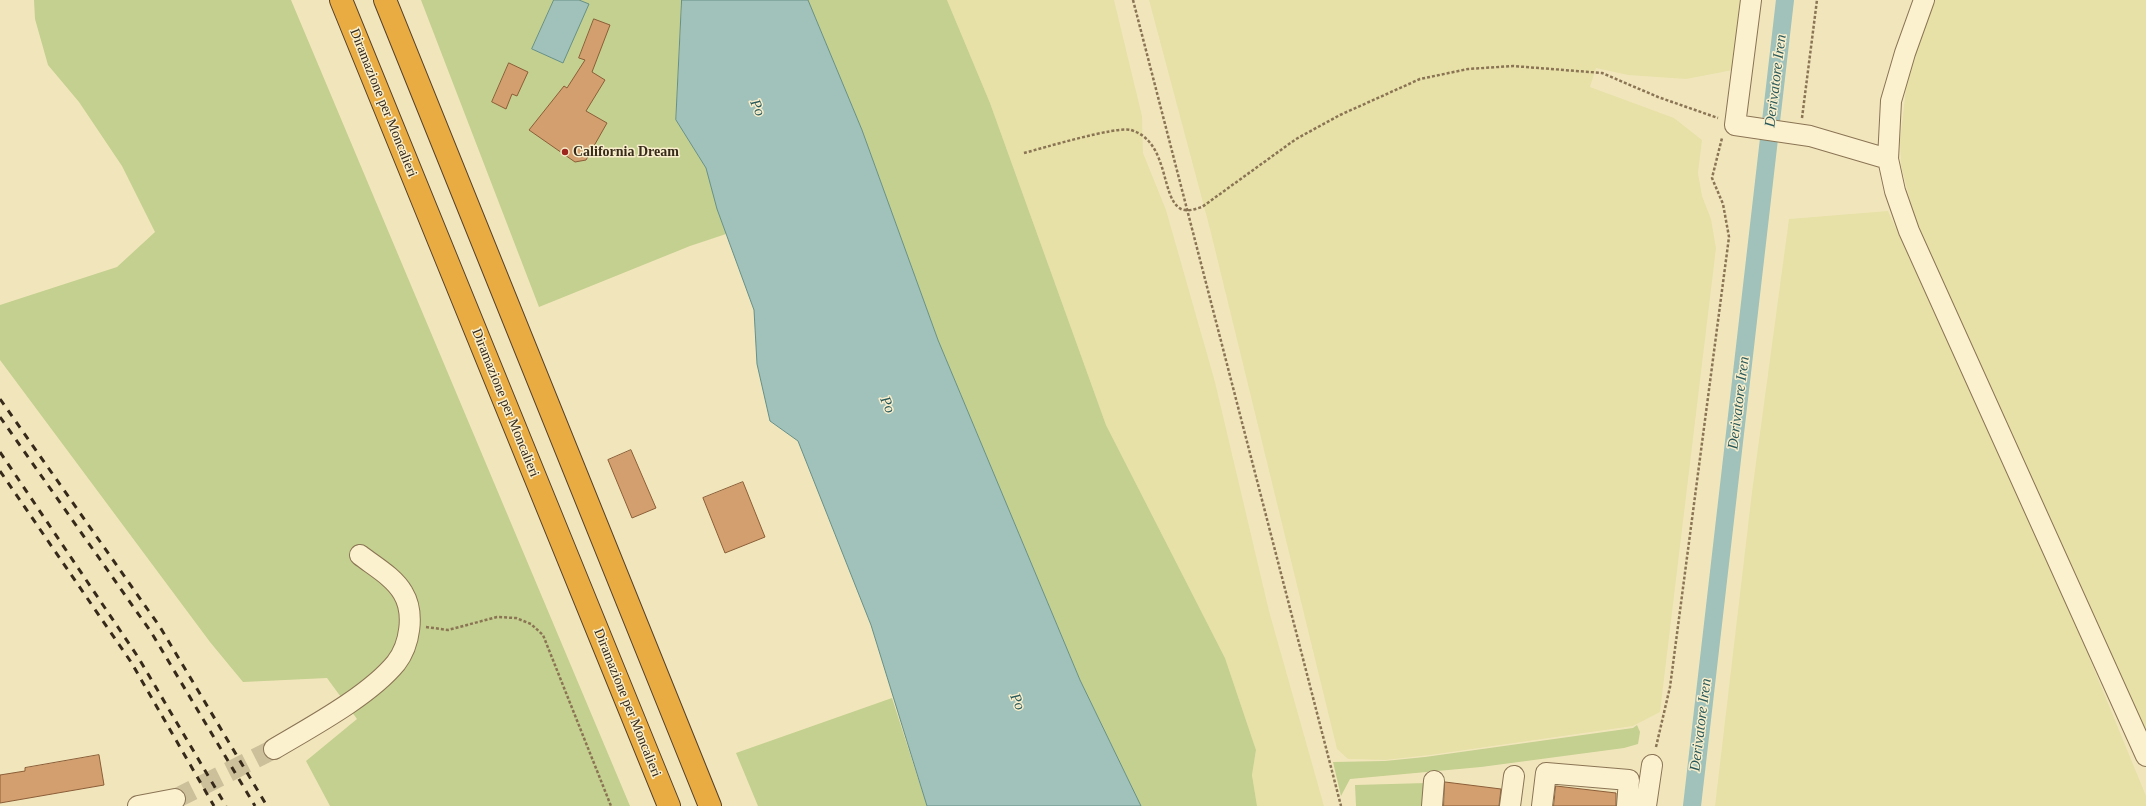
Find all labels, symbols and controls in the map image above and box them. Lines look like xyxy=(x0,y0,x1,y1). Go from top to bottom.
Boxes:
street label: Diramazione per Moncalieri xyxy=(346,26,420,180)
water label: Derivatore Iren xyxy=(1761,34,1791,128)
water label: Po xyxy=(745,97,769,119)
place label: California Dream xyxy=(573,144,679,160)
marker: California Dream xyxy=(560,147,570,157)
street label: Diramazione per Moncalieri xyxy=(468,326,542,480)
water label: Derivatore Iren xyxy=(1724,356,1754,450)
water label: Po xyxy=(875,394,899,416)
street label: Diramazione per Moncalieri xyxy=(590,626,664,780)
water label: Derivatore Iren xyxy=(1686,678,1716,772)
water label: Po xyxy=(1005,691,1029,713)

